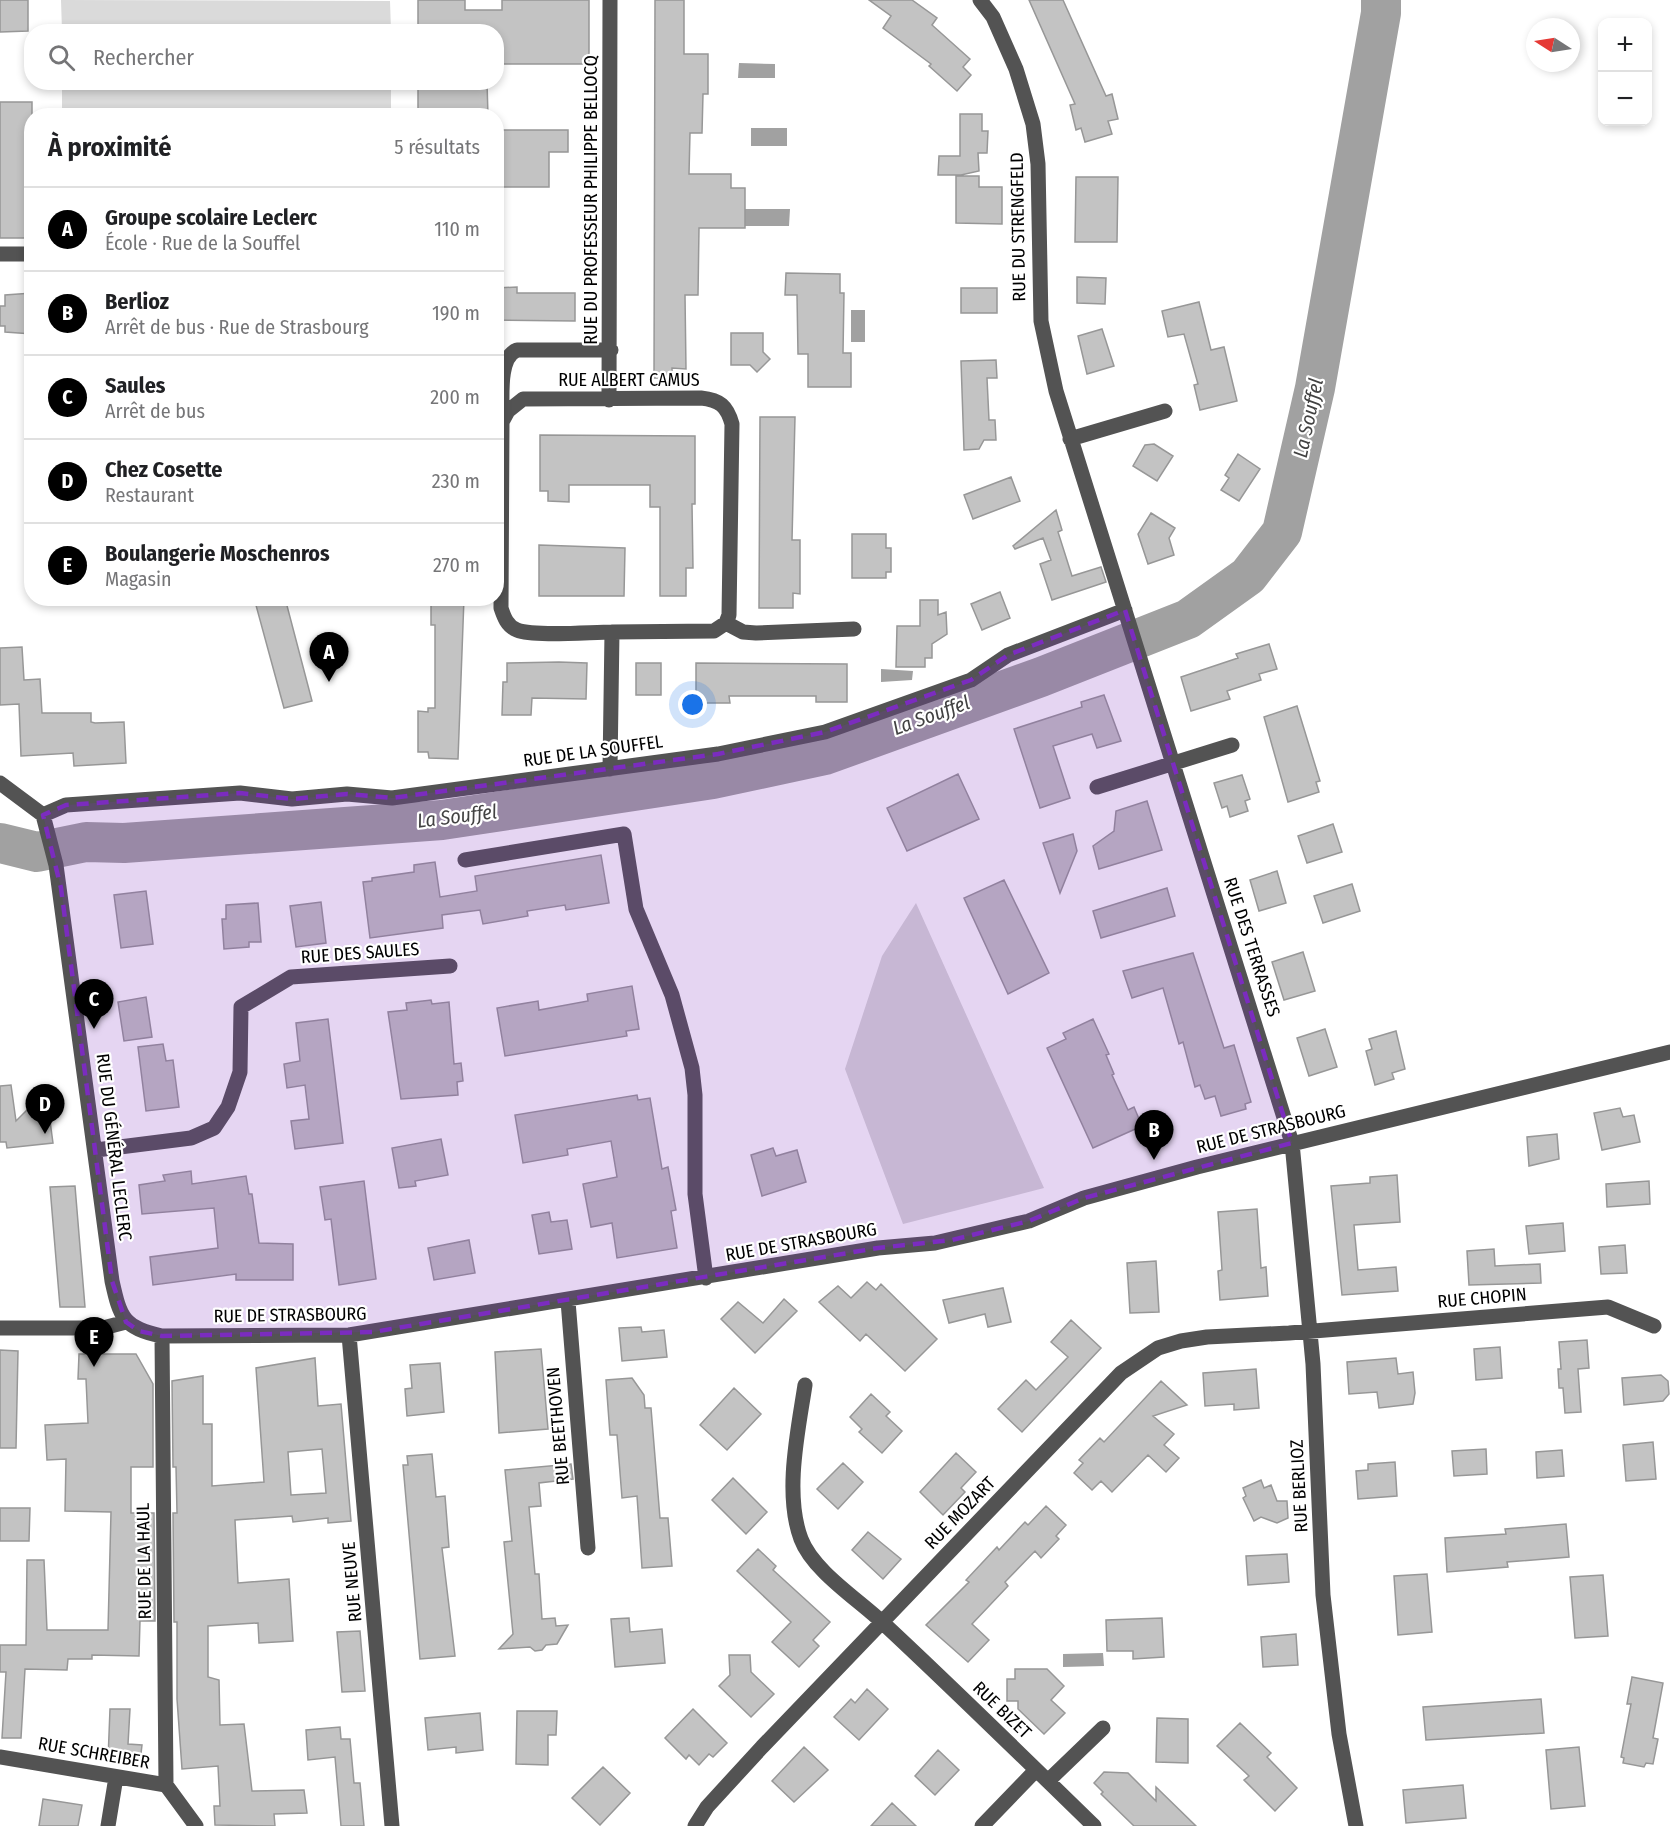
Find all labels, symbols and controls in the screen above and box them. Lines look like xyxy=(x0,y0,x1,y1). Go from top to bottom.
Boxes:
north arrow xyxy=(1526,18,1580,72)
map controls xyxy=(1598,18,1652,126)
button: + xyxy=(1598,18,1652,72)
search box xyxy=(24,24,504,90)
icon: search xyxy=(45,41,78,74)
text: Rechercher xyxy=(93,44,194,71)
street label: RUE DU PROFESSEUR PHILIPPE BELLOCQ xyxy=(580,55,602,345)
button: − xyxy=(1598,72,1652,126)
text: À proximité xyxy=(48,132,171,163)
text: 5 résultats xyxy=(394,135,480,159)
street label: RUE DU STRENGFELD xyxy=(1006,152,1030,302)
text: Groupe scolaire Leclerc xyxy=(105,204,317,231)
text: A xyxy=(62,217,73,241)
text: 110 m xyxy=(434,217,480,241)
text: École · Rue de la Souffel xyxy=(105,231,300,255)
text: Berlioz xyxy=(105,288,169,315)
text: B xyxy=(62,301,73,325)
text: 190 m xyxy=(432,301,480,325)
text: Arrêt de bus · Rue de Strasbourg xyxy=(105,315,369,339)
street label: RUE ALBERT CAMUS xyxy=(558,369,700,391)
text: Saules xyxy=(105,372,165,399)
water label: La Souffel xyxy=(1288,376,1328,460)
text: C xyxy=(62,385,73,409)
text: 200 m xyxy=(430,385,480,409)
text: Arrêt de bus xyxy=(105,399,205,423)
text: Chez Cosette xyxy=(105,456,222,483)
text: D xyxy=(62,469,73,493)
text: 230 m xyxy=(432,469,480,493)
text: Restaurant xyxy=(105,483,194,507)
text: Boulangerie Moschenros xyxy=(105,540,330,567)
text: E xyxy=(63,553,72,577)
text: 270 m xyxy=(433,553,480,577)
text: Magasin xyxy=(105,567,172,591)
pin: A xyxy=(310,632,348,682)
your location xyxy=(678,690,707,719)
water label: La Souffel xyxy=(889,690,973,740)
street label: RUE DE LA SOUFFEL xyxy=(522,730,664,772)
water label: La Souffel xyxy=(416,799,498,833)
street label: RUE DES TERRASSES xyxy=(1219,874,1285,1020)
street label: RUE DES SAULES xyxy=(300,938,420,968)
pin: C xyxy=(74,980,113,1029)
street label: RUE DU GÉNÉRAL LECLERC xyxy=(92,1052,137,1242)
pin: D xyxy=(26,1084,64,1134)
street label: RUE DE STRASBOURG xyxy=(1194,1100,1348,1158)
pin: B xyxy=(1134,1110,1174,1160)
street label: RUE DE STRASBOURG xyxy=(724,1218,878,1266)
street label: RUE CHOPIN xyxy=(1437,1283,1527,1313)
street label: RUE DE STRASBOURG xyxy=(213,1303,367,1327)
pin: E xyxy=(74,1318,113,1367)
street label: RUE BEETHOVEN xyxy=(542,1366,574,1486)
street label: RUE BERLIOZ xyxy=(1286,1439,1312,1533)
street label: RUE MOZART xyxy=(920,1472,1000,1554)
street label: RUE DE LA HAUL xyxy=(132,1503,156,1619)
street label: RUE NEUVE xyxy=(338,1541,366,1623)
street label: RUE BIZET xyxy=(968,1677,1036,1744)
street label: RUE SCHREIBER xyxy=(36,1732,152,1774)

